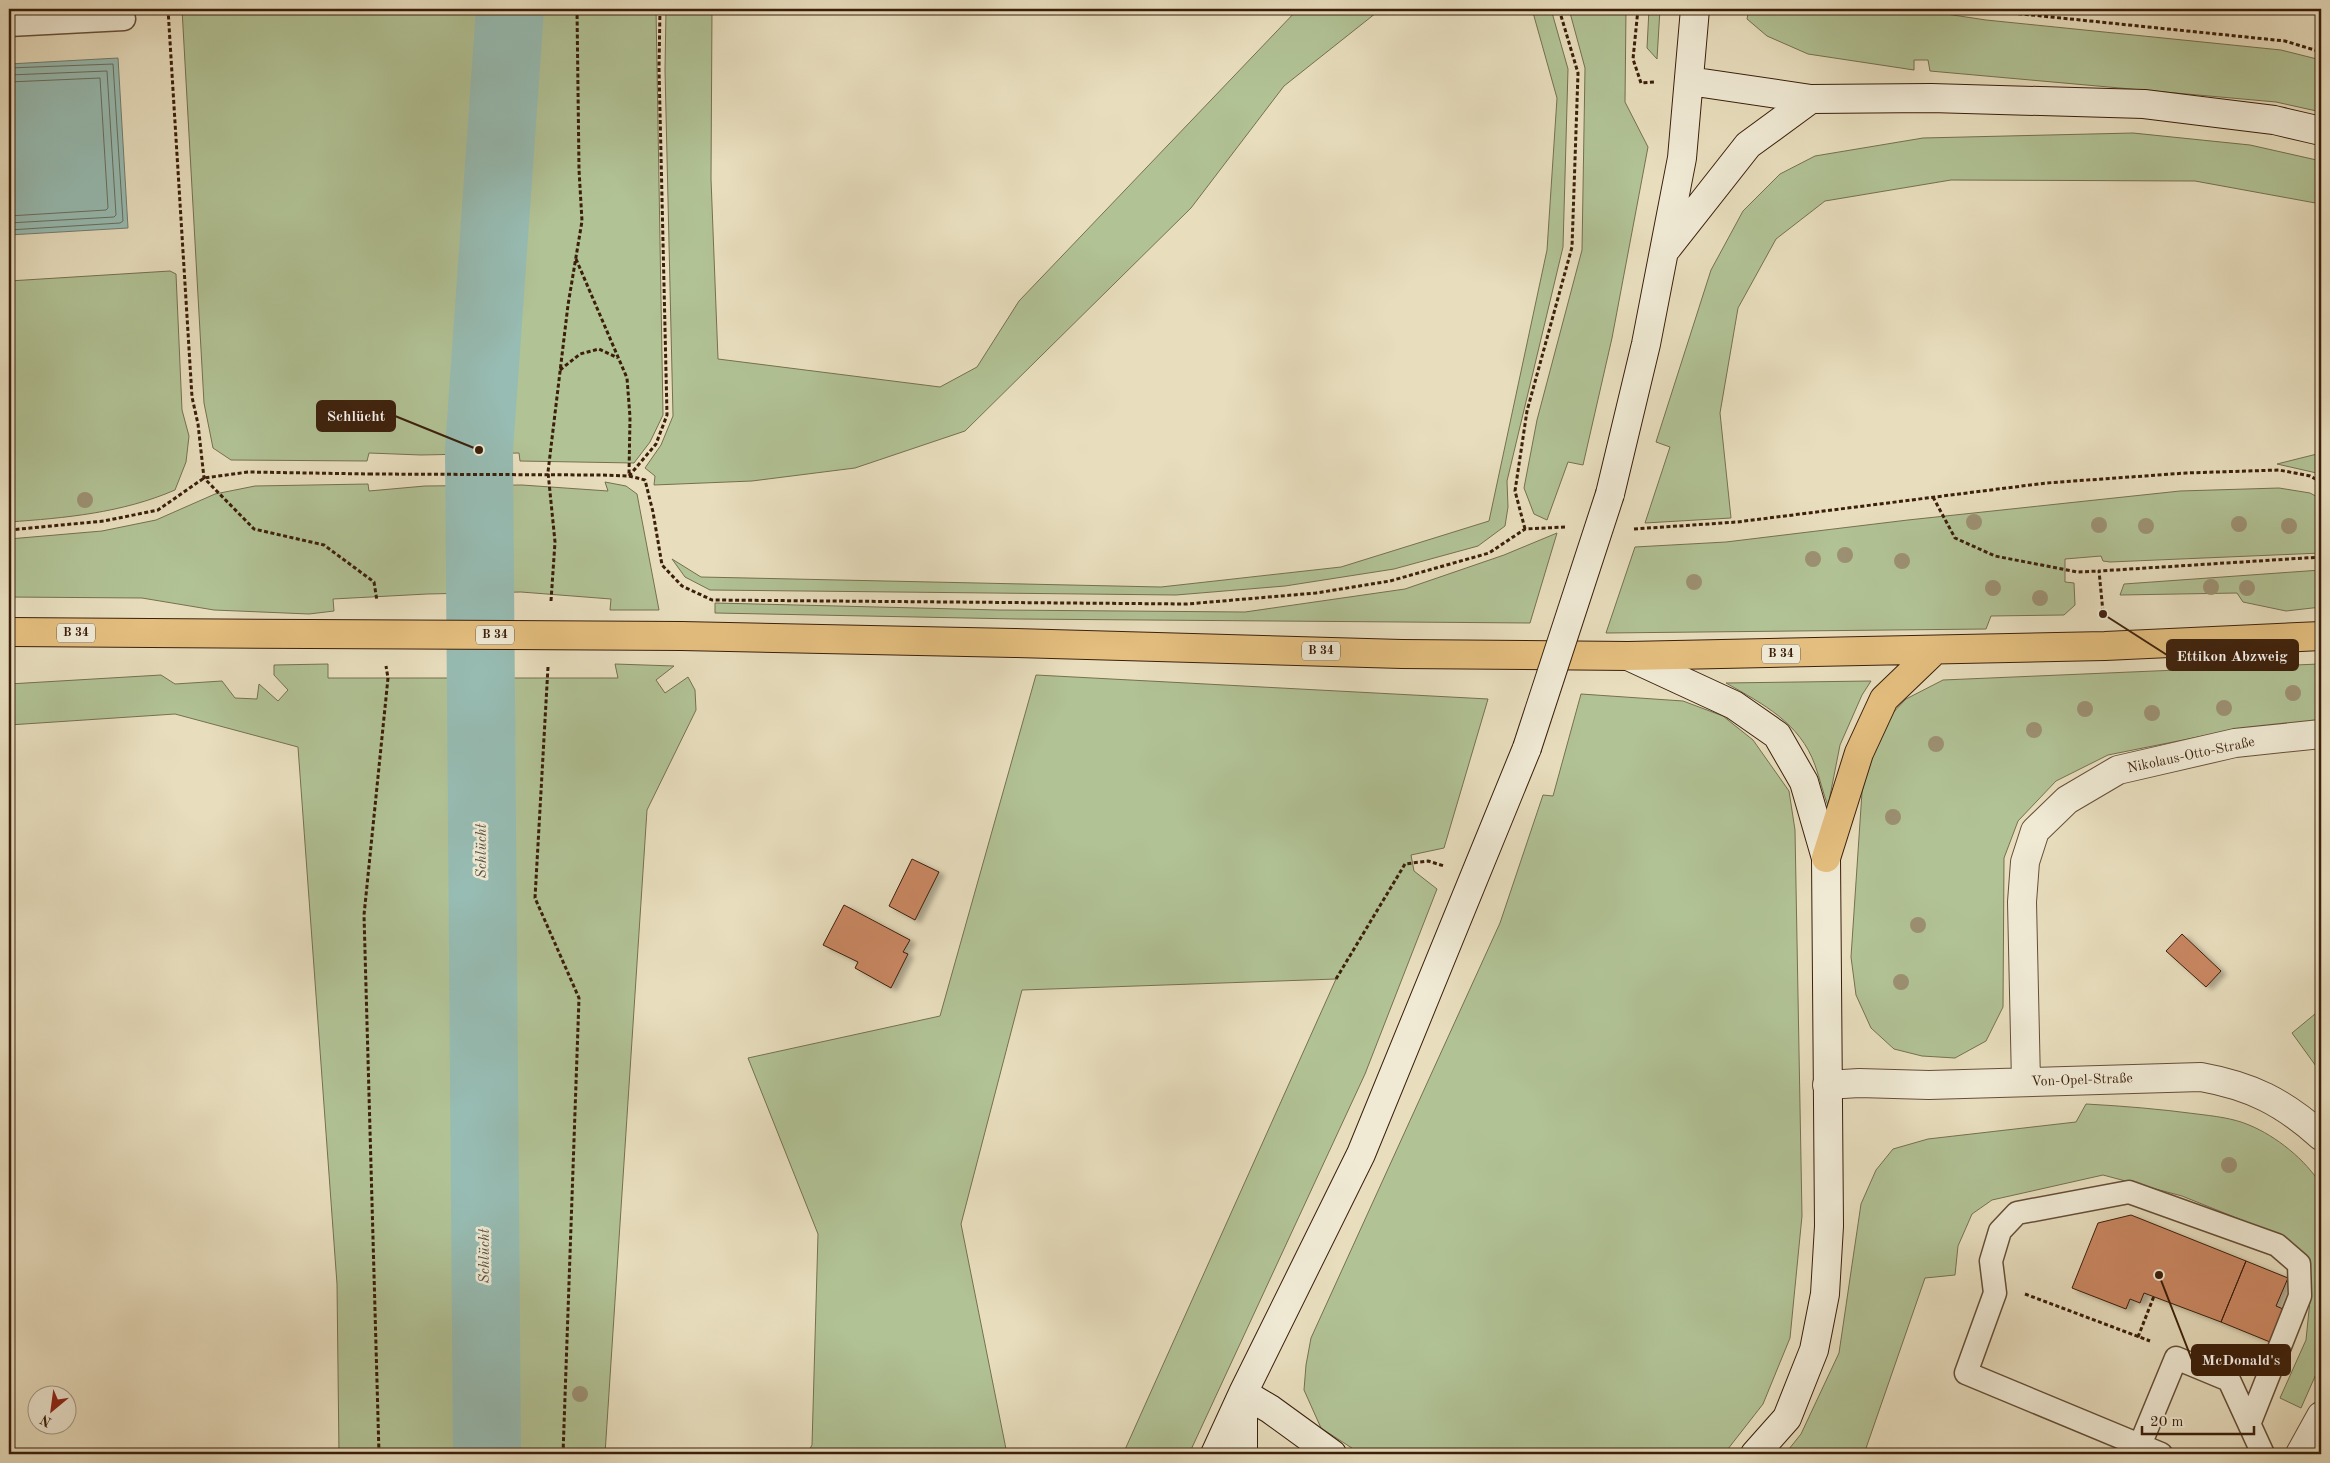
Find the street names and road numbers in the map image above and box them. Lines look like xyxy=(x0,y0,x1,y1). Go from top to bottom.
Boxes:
road number: B 34 xyxy=(57,624,95,642)
road number: B 34 xyxy=(476,626,514,644)
road number: B 34 xyxy=(1302,641,1340,660)
road number: B 34 xyxy=(1762,644,1800,664)
street label: Nikolaus-Otto-Straße xyxy=(2126,735,2256,775)
street label: Von-Opel-Straße xyxy=(2031,1071,2133,1089)

